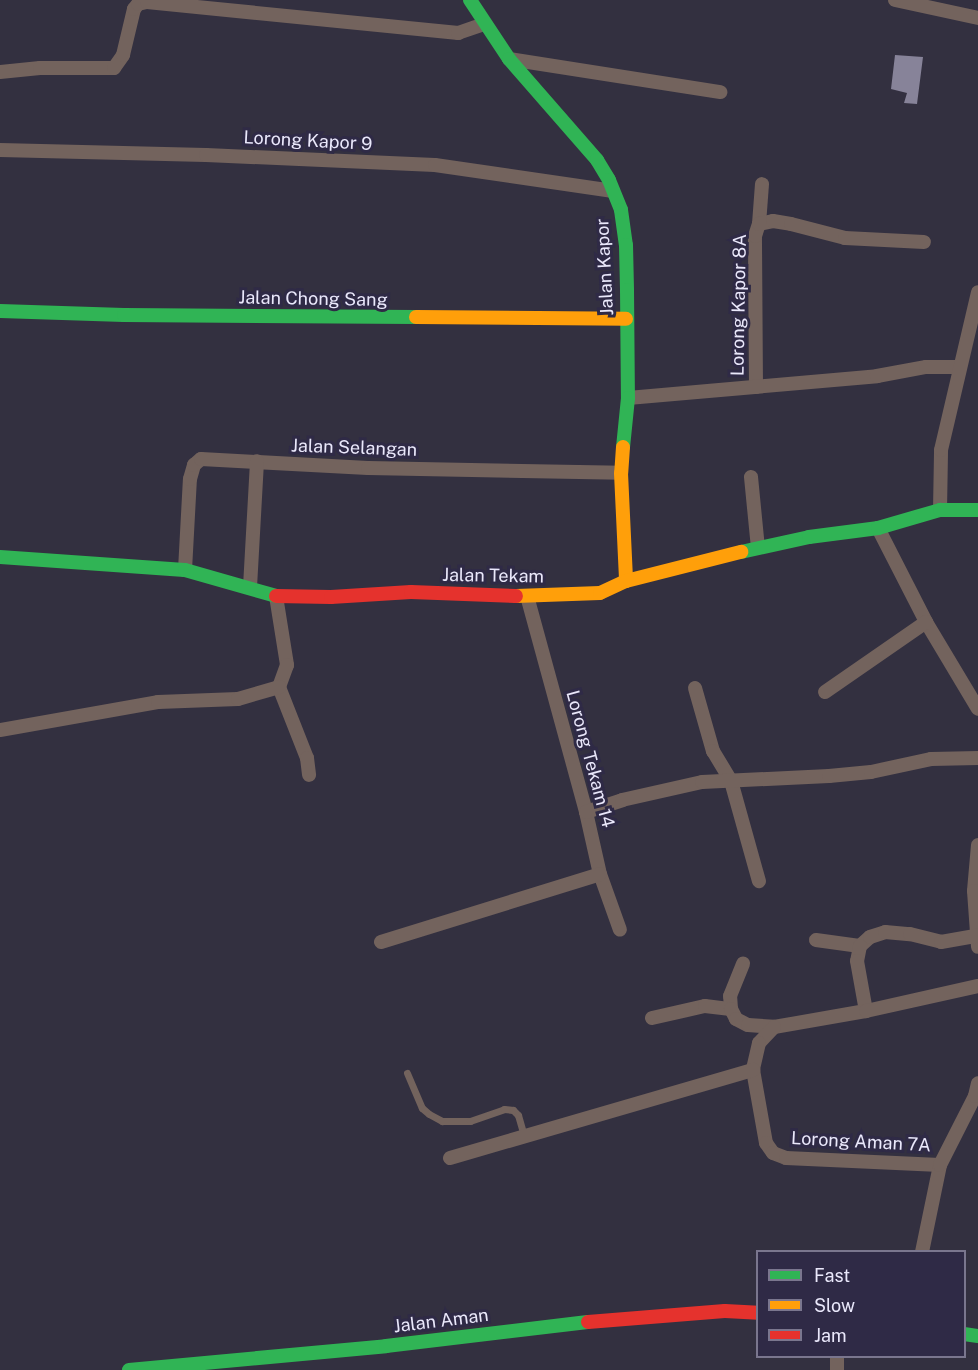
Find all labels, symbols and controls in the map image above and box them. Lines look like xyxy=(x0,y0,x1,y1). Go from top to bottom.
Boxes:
street label: Lorong Kapor 9 xyxy=(243,127,373,155)
street label: Jalan Kapor xyxy=(592,218,618,316)
street label: Lorong Kapor 8A xyxy=(727,234,751,376)
street label: Jalan Chong Sang xyxy=(238,287,388,311)
street label: Jalan Selangan xyxy=(291,435,417,461)
street label: Jalan Tekam xyxy=(442,564,544,588)
street label: Lorong Tekam 14 xyxy=(561,688,619,830)
street label: Lorong Aman 7A xyxy=(791,1128,931,1156)
legend xyxy=(756,1250,966,1358)
text: Fast xyxy=(814,1265,850,1286)
text: Slow xyxy=(814,1295,855,1316)
street label: Jalan Aman xyxy=(392,1304,490,1338)
text: Jam xyxy=(814,1325,847,1346)

